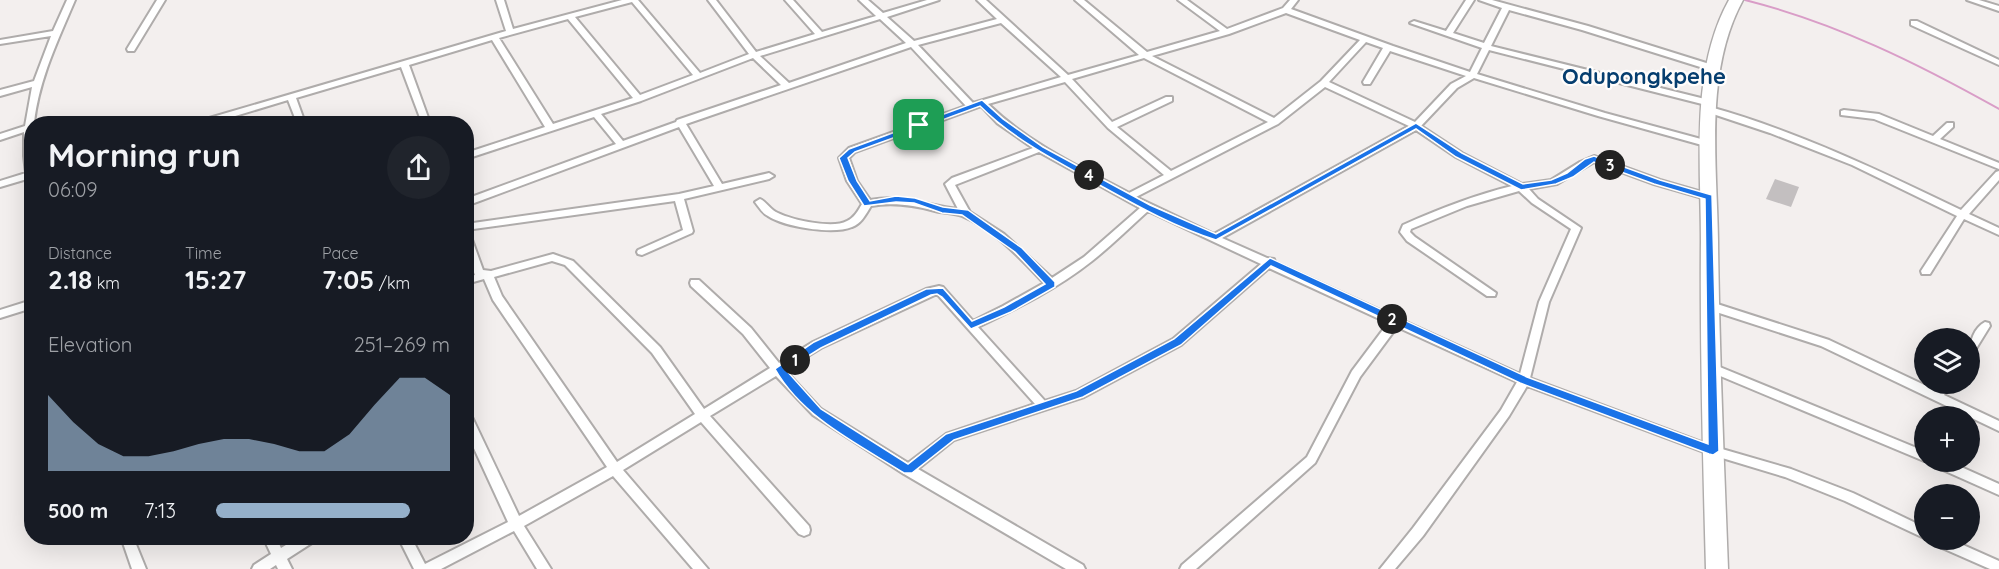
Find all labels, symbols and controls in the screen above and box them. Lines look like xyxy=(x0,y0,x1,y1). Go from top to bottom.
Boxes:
district label: Odupongkpehe xyxy=(1562,62,1726,90)
pin xyxy=(893,99,944,150)
icon: arrive xyxy=(902,108,935,141)
text: Morning run xyxy=(48,134,241,175)
button: share xyxy=(387,136,450,199)
pin: 3 xyxy=(1595,150,1625,180)
text: 3 xyxy=(1606,155,1614,175)
pin: 4 xyxy=(1074,160,1104,190)
text: 4 xyxy=(1084,165,1094,185)
text: 06:09 xyxy=(48,177,97,202)
text: Distance xyxy=(48,243,112,263)
text: Time xyxy=(185,243,222,263)
text: Pace xyxy=(322,243,358,263)
text: 2.18 xyxy=(48,263,92,296)
text: 15:27 xyxy=(185,263,246,296)
text: 7:05 xyxy=(322,263,374,296)
text: km xyxy=(92,273,120,293)
text: /km xyxy=(374,273,410,293)
pin: 2 xyxy=(1377,304,1407,334)
text: 2 xyxy=(1387,309,1397,329)
map controls xyxy=(1914,328,1980,550)
button: layers xyxy=(1914,328,1980,394)
text: Elevation xyxy=(48,332,132,357)
text: 251–269 m xyxy=(354,332,450,357)
pin: 1 xyxy=(780,345,810,375)
text: 1 xyxy=(792,350,798,370)
button: + xyxy=(1914,406,1980,472)
button: − xyxy=(1914,484,1980,550)
text: 500 m xyxy=(48,498,108,523)
text: 7:13 xyxy=(144,498,176,523)

